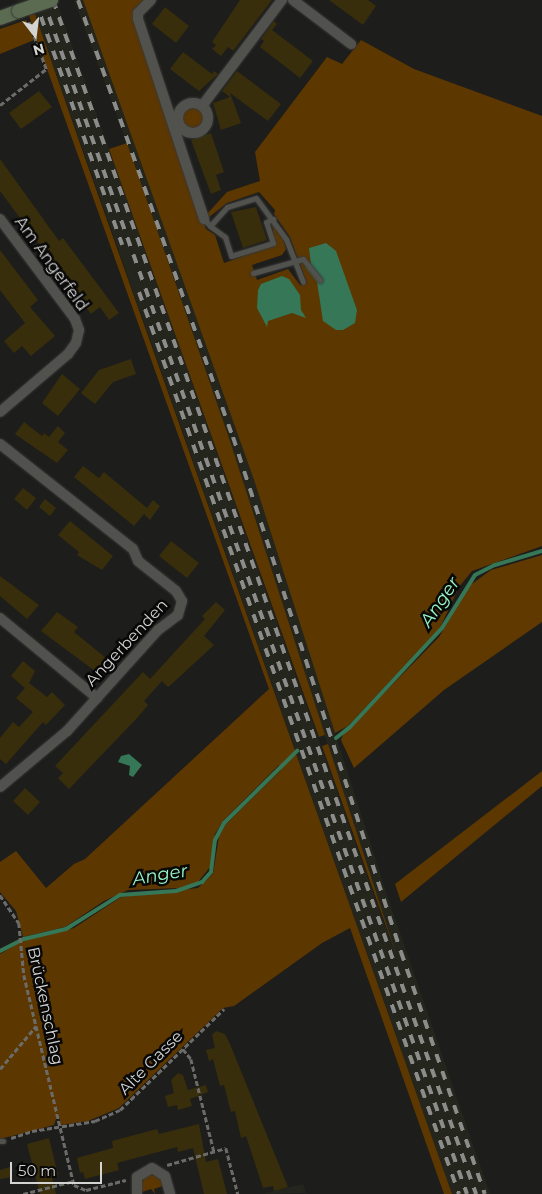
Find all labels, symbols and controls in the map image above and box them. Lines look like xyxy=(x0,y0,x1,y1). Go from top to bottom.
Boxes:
north arrow xyxy=(10,10,60,60)
text: N xyxy=(31,39,47,60)
street label: Am Angerfeld xyxy=(10,213,92,315)
water label: Anger xyxy=(416,573,464,631)
street label: Angerbenden xyxy=(82,596,172,690)
water label: Anger xyxy=(131,860,189,890)
street label: Brückenschlag xyxy=(23,945,67,1067)
street label: Alte Gasse xyxy=(115,1027,187,1099)
scale bar xyxy=(12,1152,105,1184)
text: 50 m xyxy=(18,1161,56,1180)

